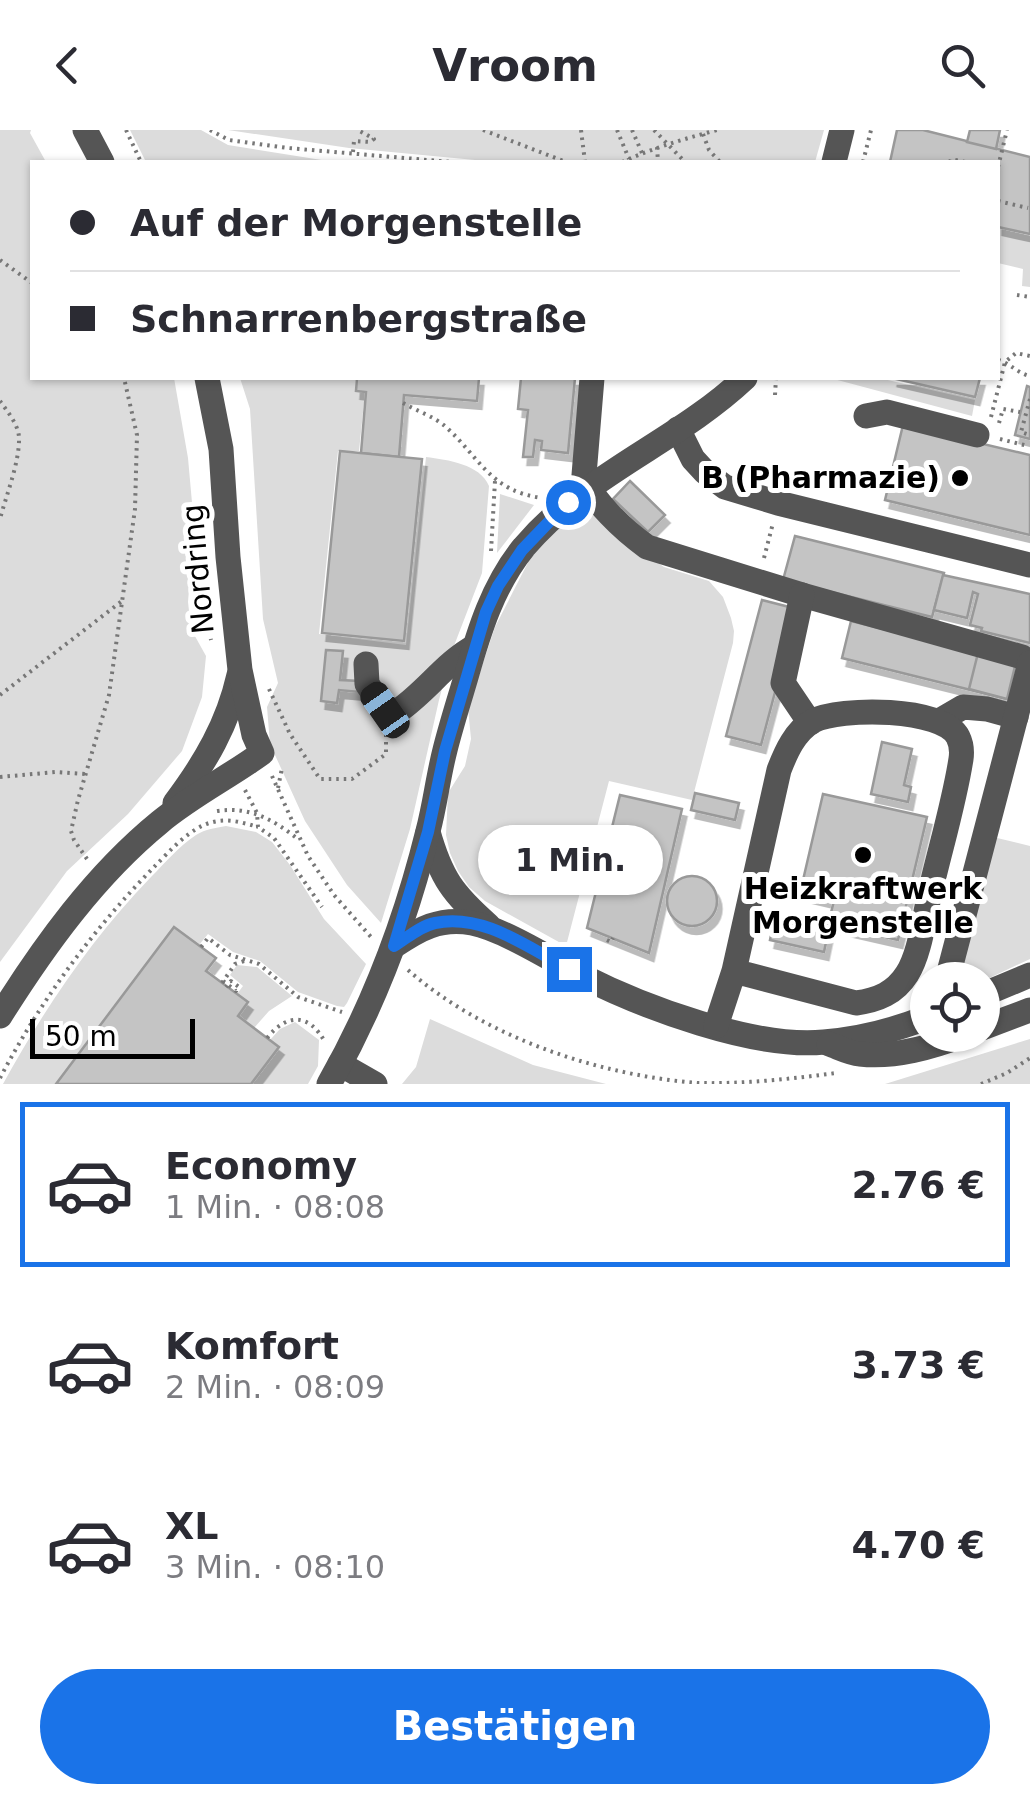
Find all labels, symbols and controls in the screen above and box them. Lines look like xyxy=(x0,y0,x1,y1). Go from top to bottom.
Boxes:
icon: back xyxy=(40,38,95,93)
icon: search xyxy=(935,38,990,93)
text: Vroom xyxy=(432,39,598,92)
text: Auf der Morgenstelle xyxy=(130,201,582,245)
text: Schnarrenbergstraße xyxy=(130,297,587,341)
place label: B (Pharmazie) xyxy=(701,460,940,495)
marker: B (Pharmazie) xyxy=(949,467,971,489)
route start xyxy=(546,480,591,525)
street label: Nordring xyxy=(174,503,221,636)
car xyxy=(356,677,414,743)
callout: 1 Min. xyxy=(476,824,662,894)
text: 1 Min. xyxy=(515,841,626,879)
marker: Heizkraftwerk Morgenstelle xyxy=(852,844,874,866)
place label: Heizkraftwerk Morgenstelle xyxy=(744,871,983,940)
route end xyxy=(547,947,592,992)
map controls xyxy=(910,962,1000,1052)
button: locate xyxy=(910,962,1000,1052)
scale bar xyxy=(30,1014,195,1058)
text: 50 m xyxy=(45,1020,117,1053)
icon: car xyxy=(45,1140,135,1230)
text: Economy xyxy=(165,1144,357,1188)
text: 2.76 € xyxy=(852,1163,985,1207)
text: 1 Min. · 08:08 xyxy=(165,1188,385,1226)
icon: car xyxy=(45,1320,135,1410)
text: Komfort xyxy=(165,1324,339,1368)
text: 3.73 € xyxy=(852,1343,985,1387)
text: 2 Min. · 08:09 xyxy=(165,1368,385,1406)
icon: car xyxy=(45,1500,135,1590)
text: XL xyxy=(165,1504,219,1548)
text: 4.70 € xyxy=(852,1523,985,1567)
text: 3 Min. · 08:10 xyxy=(165,1548,385,1586)
button: Bestätigen xyxy=(40,1669,990,1784)

